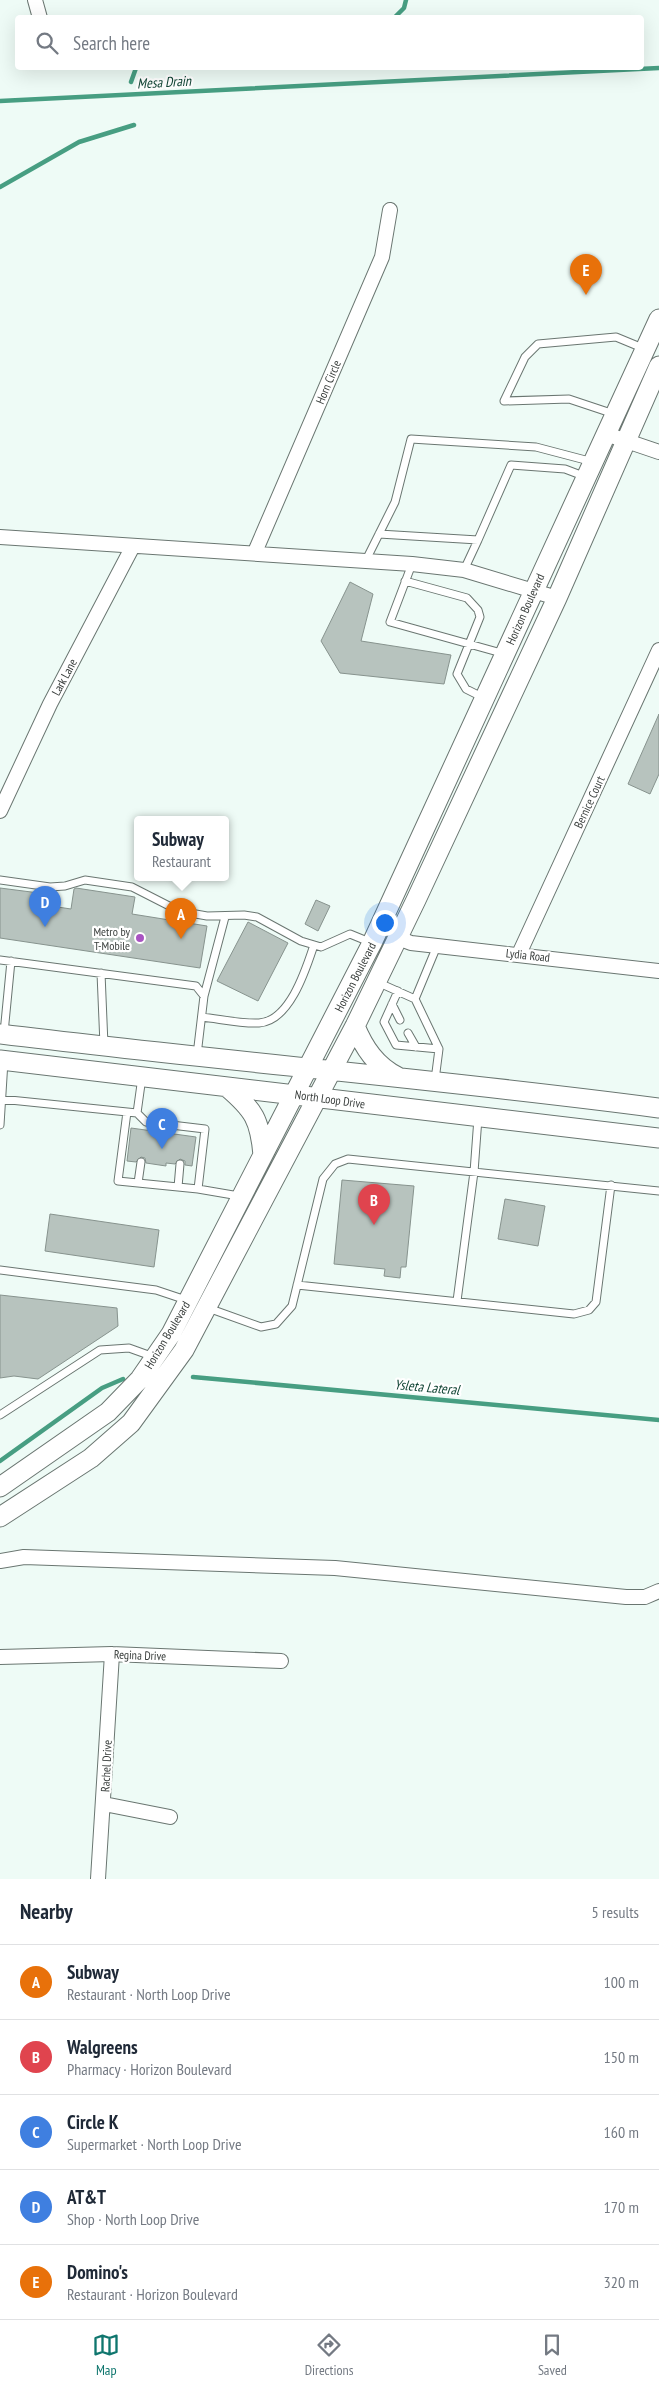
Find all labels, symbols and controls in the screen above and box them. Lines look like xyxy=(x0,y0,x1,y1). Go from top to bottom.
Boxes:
search box xyxy=(15,15,644,70)
icon: search xyxy=(33,29,61,57)
text: Search here xyxy=(73,31,150,55)
water label: Mesa Drain xyxy=(137,72,192,92)
pin: E xyxy=(570,254,602,295)
street label: Horn Circle xyxy=(312,358,344,406)
street label: Horizon Boulevard xyxy=(503,571,547,647)
street label: Lark Lane xyxy=(48,656,80,698)
street label: Bernice Court xyxy=(570,773,608,830)
popup xyxy=(134,816,229,881)
text: Subway xyxy=(152,827,204,851)
text: Restaurant xyxy=(152,851,211,871)
pin: D xyxy=(29,886,61,927)
pin: A xyxy=(165,898,197,939)
your location xyxy=(372,910,398,936)
place label: Metro by T-Mobile xyxy=(93,924,130,953)
marker: Metro by T-Mobile xyxy=(134,932,146,944)
street label: Horizon Boulevard xyxy=(331,940,379,1014)
street label: Lydia Road xyxy=(505,945,551,965)
street label: North Loop Drive xyxy=(294,1087,366,1111)
pin: C xyxy=(146,1108,178,1149)
pin: B xyxy=(358,1184,390,1225)
street label: Horizon Boulevard xyxy=(141,1298,193,1372)
water label: Ysleta Lateral xyxy=(394,1375,462,1399)
street label: Regina Drive xyxy=(114,1647,166,1663)
street label: Rachel Drive xyxy=(97,1739,115,1792)
text: Nearby xyxy=(20,1898,73,1925)
text: 5 results xyxy=(592,1902,639,1922)
text: Subway xyxy=(67,1960,119,1984)
text: A xyxy=(32,1972,40,1992)
text: 100 m xyxy=(604,1972,639,1992)
text: Restaurant · North Loop Drive xyxy=(67,1984,231,2004)
text: Walgreens xyxy=(67,2035,138,2059)
text: B xyxy=(32,2047,40,2067)
text: 150 m xyxy=(604,2047,639,2067)
text: Pharmacy · Horizon Boulevard xyxy=(67,2059,232,2079)
text: Circle K xyxy=(67,2110,119,2134)
text: C xyxy=(32,2122,40,2142)
text: 160 m xyxy=(604,2122,639,2142)
text: Supermarket · North Loop Drive xyxy=(67,2134,242,2154)
text: AT&T xyxy=(67,2185,106,2209)
text: D xyxy=(32,2197,40,2217)
text: 170 m xyxy=(604,2197,639,2217)
text: Shop · North Loop Drive xyxy=(67,2209,199,2229)
text: Domino's xyxy=(67,2260,128,2284)
text: E xyxy=(33,2272,39,2292)
text: 320 m xyxy=(604,2272,639,2292)
text: Restaurant · Horizon Boulevard xyxy=(67,2284,238,2304)
tab: Map xyxy=(92,2331,120,2379)
tab: Directions xyxy=(305,2331,353,2379)
tab: Saved xyxy=(538,2331,567,2379)

